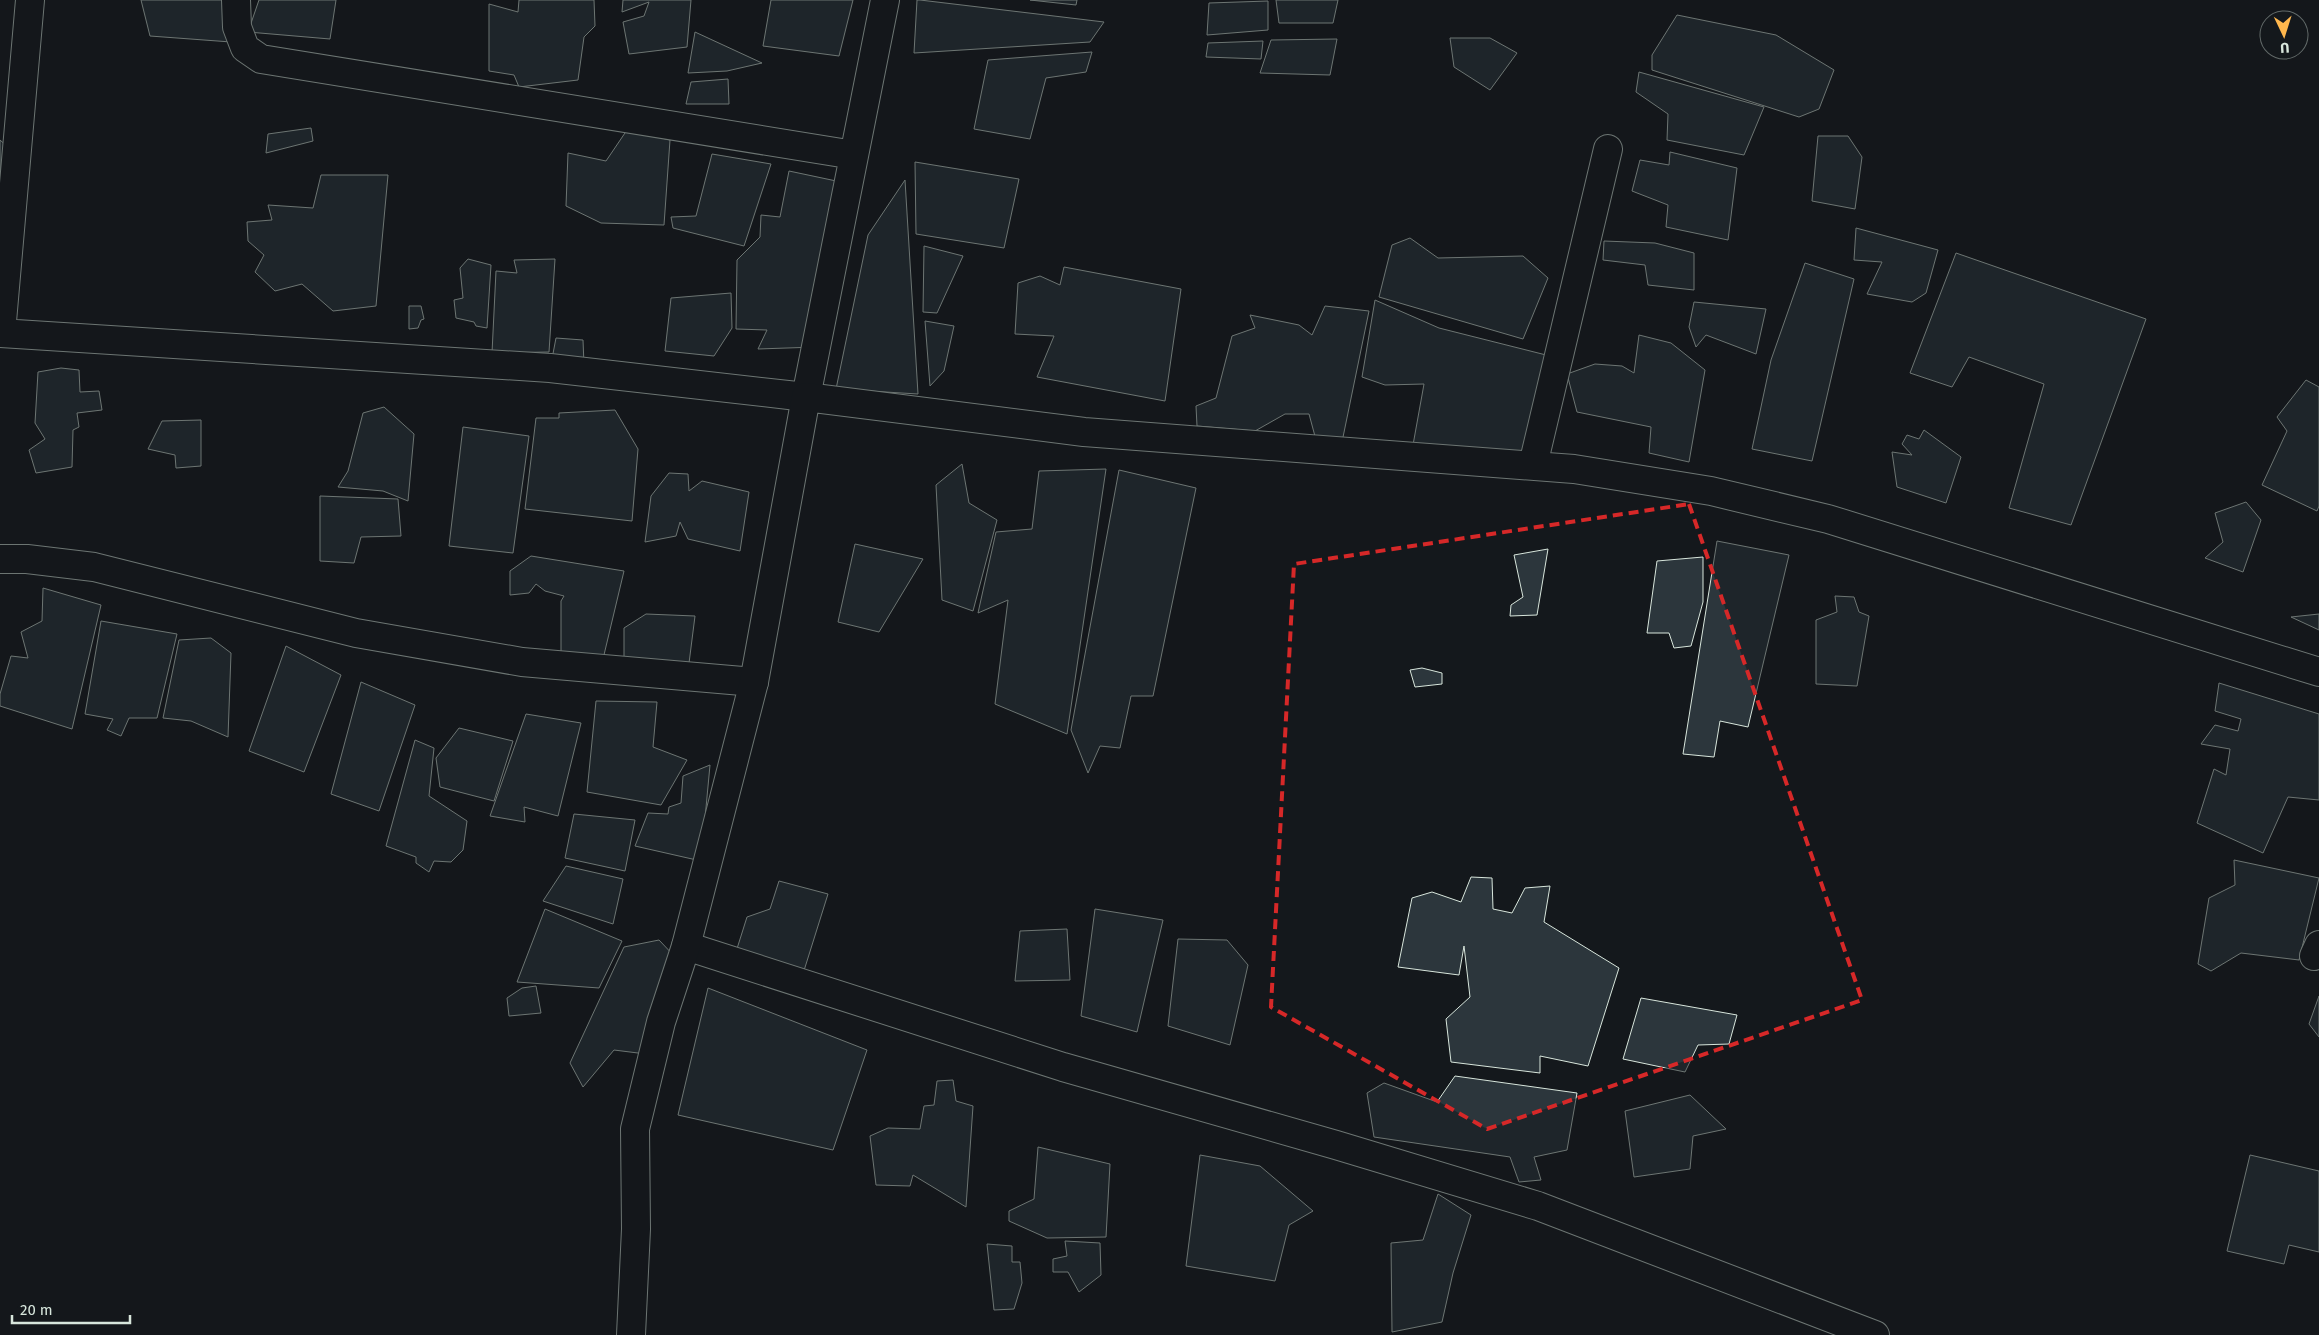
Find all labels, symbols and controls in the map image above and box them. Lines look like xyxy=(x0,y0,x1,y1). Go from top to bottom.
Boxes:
north arrow xyxy=(2259,10,2309,60)
text: U xyxy=(2280,39,2290,56)
scale bar xyxy=(12,1292,130,1324)
text: 20 m xyxy=(20,1301,53,1319)

